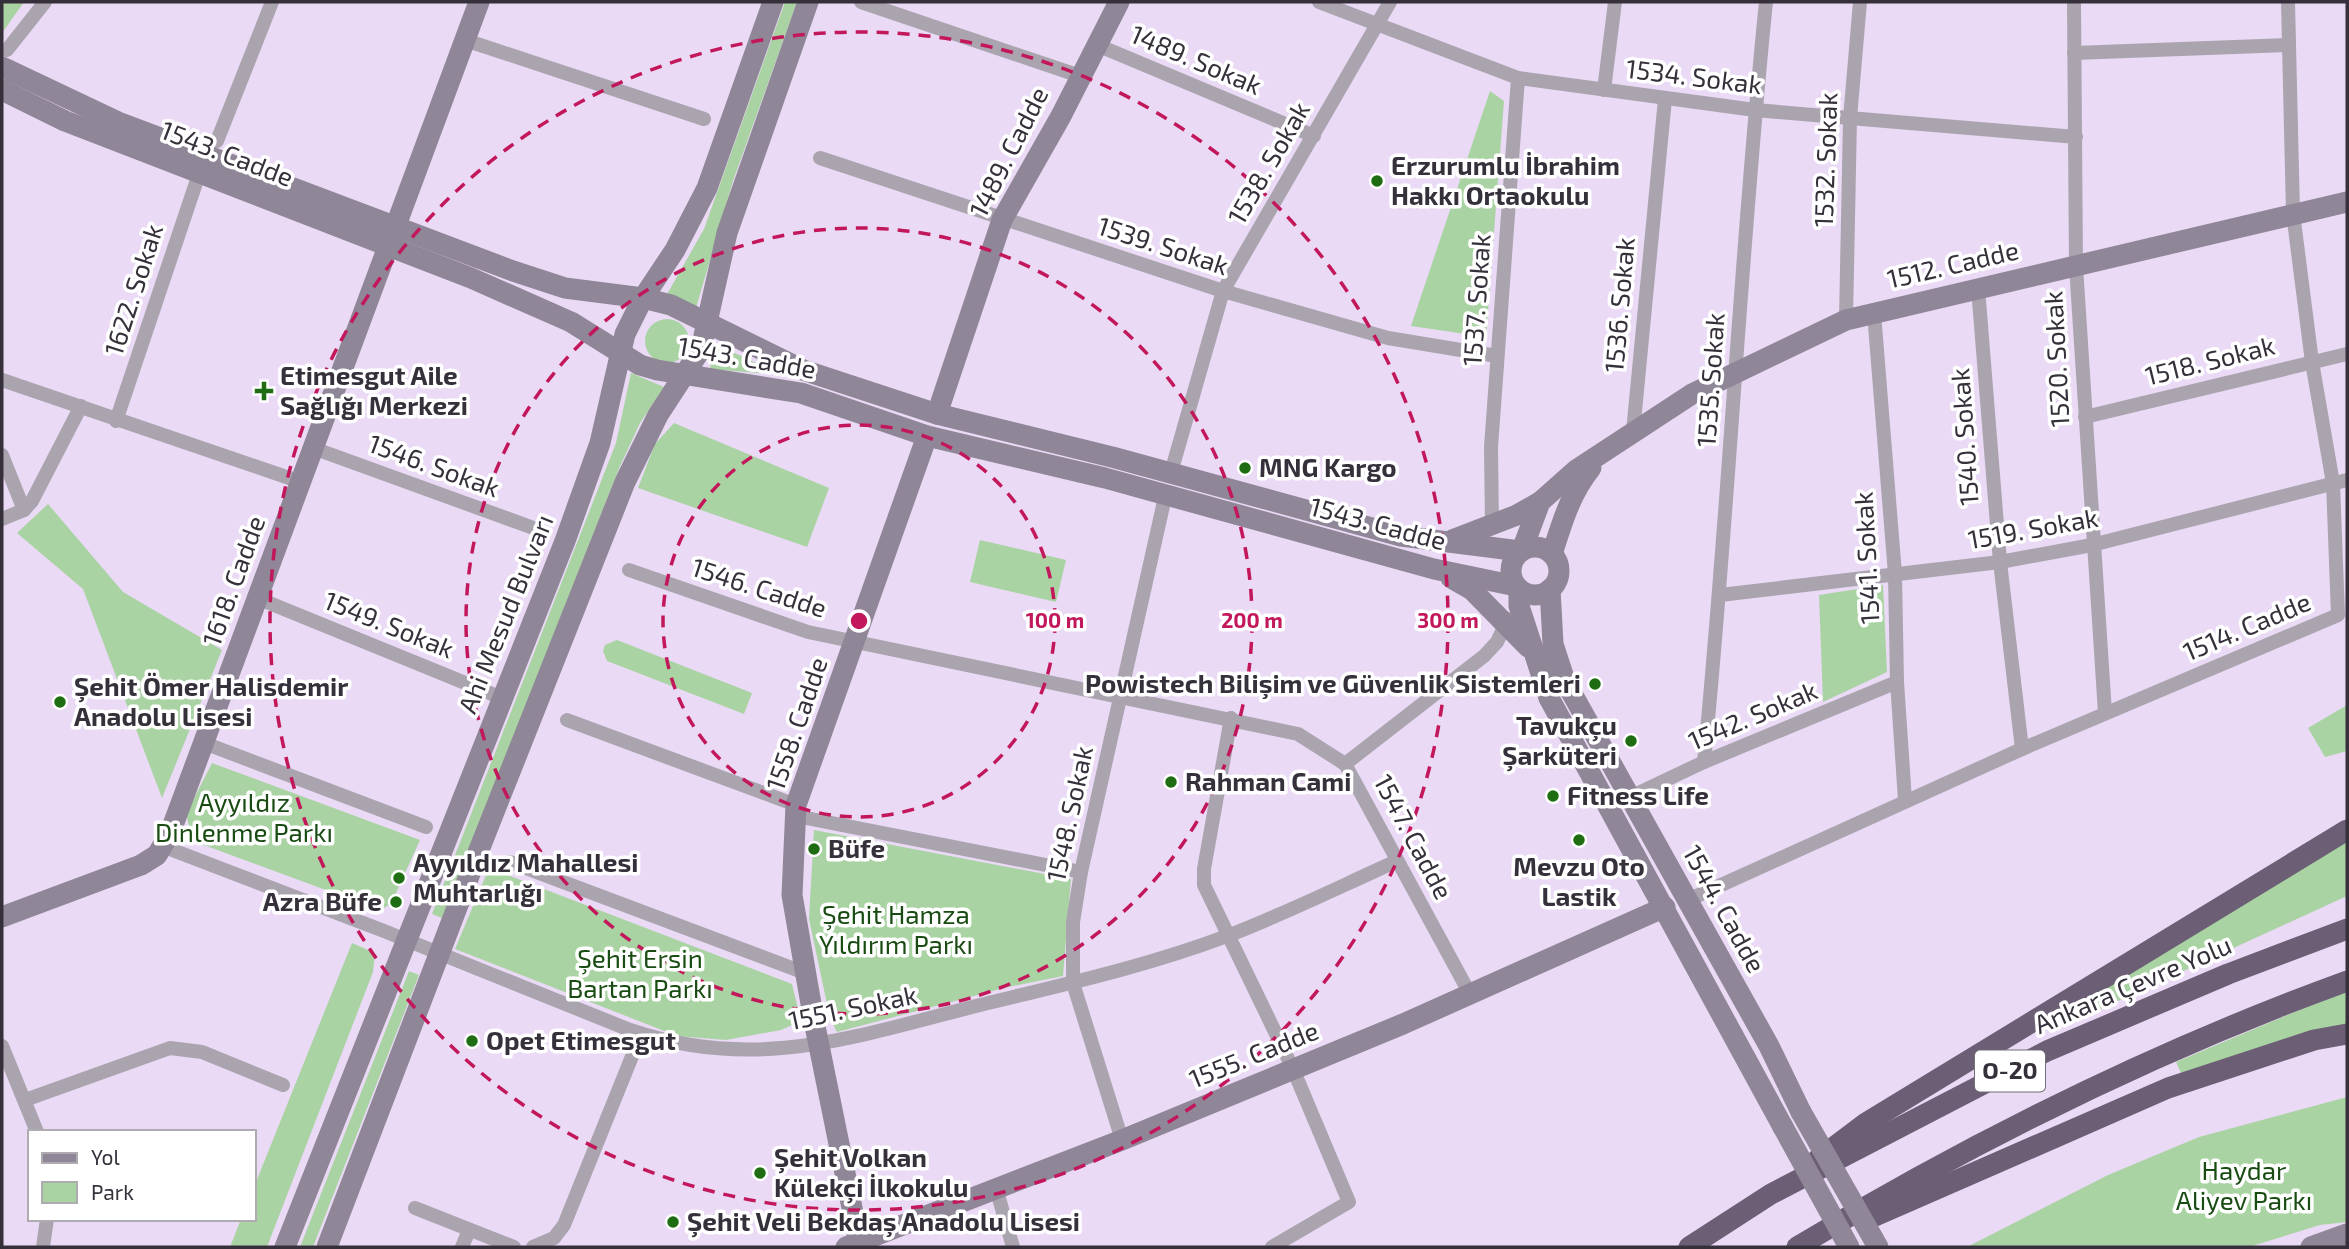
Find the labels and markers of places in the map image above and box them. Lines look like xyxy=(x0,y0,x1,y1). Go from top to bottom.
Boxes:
place label: Erzurumlu İbrahim Hakkı Ortaokulu xyxy=(1391,149,1620,210)
marker: Erzurumlu İbrahim Hakkı Ortaokulu xyxy=(1369,173,1385,189)
place label: Etimesgut Aile Sağlığı Merkezi xyxy=(280,359,468,420)
marker: Etimesgut Aile Sağlığı Merkezi xyxy=(254,381,274,401)
place label: MNG Kargo xyxy=(1259,451,1397,482)
marker: MNG Kargo xyxy=(1237,460,1253,476)
centre of rings xyxy=(847,609,871,633)
place label: Powistech Bilişim ve Güvenlik Sistemleri xyxy=(1085,667,1581,700)
place label: Şehit Ömer Halisdemir Anadolu Lisesi xyxy=(74,670,348,731)
marker: Powistech Bilişim ve Güvenlik Sistemleri xyxy=(1587,676,1603,692)
marker: Şehit Ömer Halisdemir Anadolu Lisesi xyxy=(52,694,68,710)
place label: Tavukçu Şarküteri xyxy=(1502,709,1617,772)
marker: Tavukçu Şarküteri xyxy=(1623,733,1639,749)
place label: Rahman Cami xyxy=(1185,765,1351,796)
marker: Rahman Cami xyxy=(1163,774,1179,790)
place label: Fitness Life xyxy=(1567,779,1709,810)
marker: Fitness Life xyxy=(1545,788,1561,804)
place label: Büfe xyxy=(828,832,885,863)
marker: Mevzu Oto Lastik xyxy=(1571,832,1587,848)
marker: Büfe xyxy=(806,841,822,857)
place label: Ayyıldız Mahallesi Muhtarlığı xyxy=(413,846,638,907)
place label: Mevzu Oto Lastik xyxy=(1513,850,1645,911)
marker: Ayyıldız Mahallesi Muhtarlığı xyxy=(391,870,407,886)
place label: Azra Büfe xyxy=(263,885,382,916)
marker: Azra Büfe xyxy=(388,894,404,910)
place label: Opet Etimesgut xyxy=(486,1024,676,1055)
marker: Opet Etimesgut xyxy=(464,1033,480,1049)
place label: Şehit Volkan Külekçi İlkokulu xyxy=(774,1141,968,1204)
marker: Şehit Volkan Külekçi İlkokulu xyxy=(752,1165,768,1181)
place label: Şehit Veli Bekdaş Anadolu Lisesi xyxy=(687,1205,1080,1238)
marker: Şehit Veli Bekdaş Anadolu Lisesi xyxy=(665,1214,681,1230)

